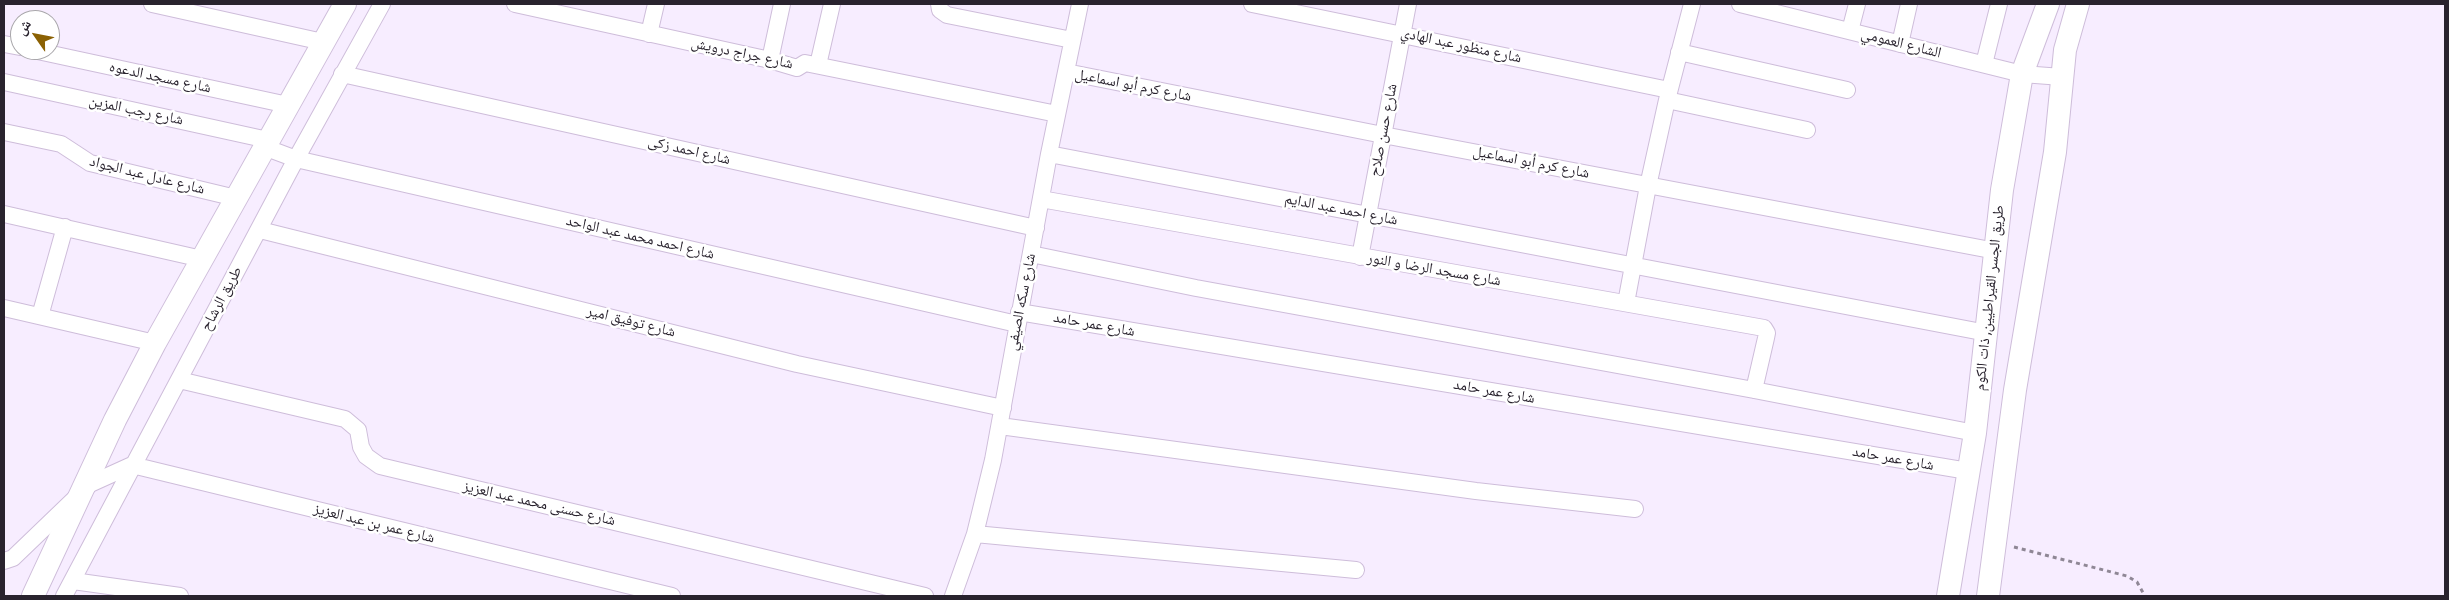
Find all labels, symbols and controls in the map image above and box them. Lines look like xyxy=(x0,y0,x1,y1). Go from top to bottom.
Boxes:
north arrow xyxy=(10,10,60,60)
text: ش xyxy=(12,17,34,38)
street label: شارع منظور عبد الهادي xyxy=(1399,24,1523,68)
street label: الشارع العمومي xyxy=(1859,25,1943,63)
street label: شارع جراج درويش xyxy=(689,34,795,74)
street label: شارع مسجد الدعوه xyxy=(107,58,213,98)
street label: شارع كرم أبو اسماعيل xyxy=(1073,66,1193,106)
street label: شارع حسن صلاح xyxy=(1366,82,1402,178)
street label: شارع رجب المزين xyxy=(87,92,185,130)
street label: شارع احمد زكى xyxy=(646,133,732,169)
street label: شارع كرم أبو اسماعيل xyxy=(1471,143,1591,183)
street label: شارع عادل عبد الجواد xyxy=(88,153,206,199)
street label: شارع احمد عبد الدايم xyxy=(1283,190,1399,230)
street label: طريق الجسر القيراطيين, ذات الكوم xyxy=(1971,204,2009,392)
street label: شارع احمد محمد عبد الواحد xyxy=(564,212,716,264)
street label: شارع مسجد الرضا و النور xyxy=(1366,249,1502,291)
street label: شارع سكه الصيفي xyxy=(1004,252,1040,352)
street label: طريق الرشاح xyxy=(198,264,246,334)
street label: شارع توفيق امير xyxy=(585,302,677,342)
street label: شارع عمر حامد xyxy=(1052,309,1136,341)
street label: شارع عمر حامد xyxy=(1452,376,1536,408)
street label: شارع عمر حامد xyxy=(1851,443,1935,475)
street label: شارع حسنى محمد عبد العزيز xyxy=(461,478,617,530)
street label: شارع عمر بن عبد العزيز xyxy=(312,500,436,548)

